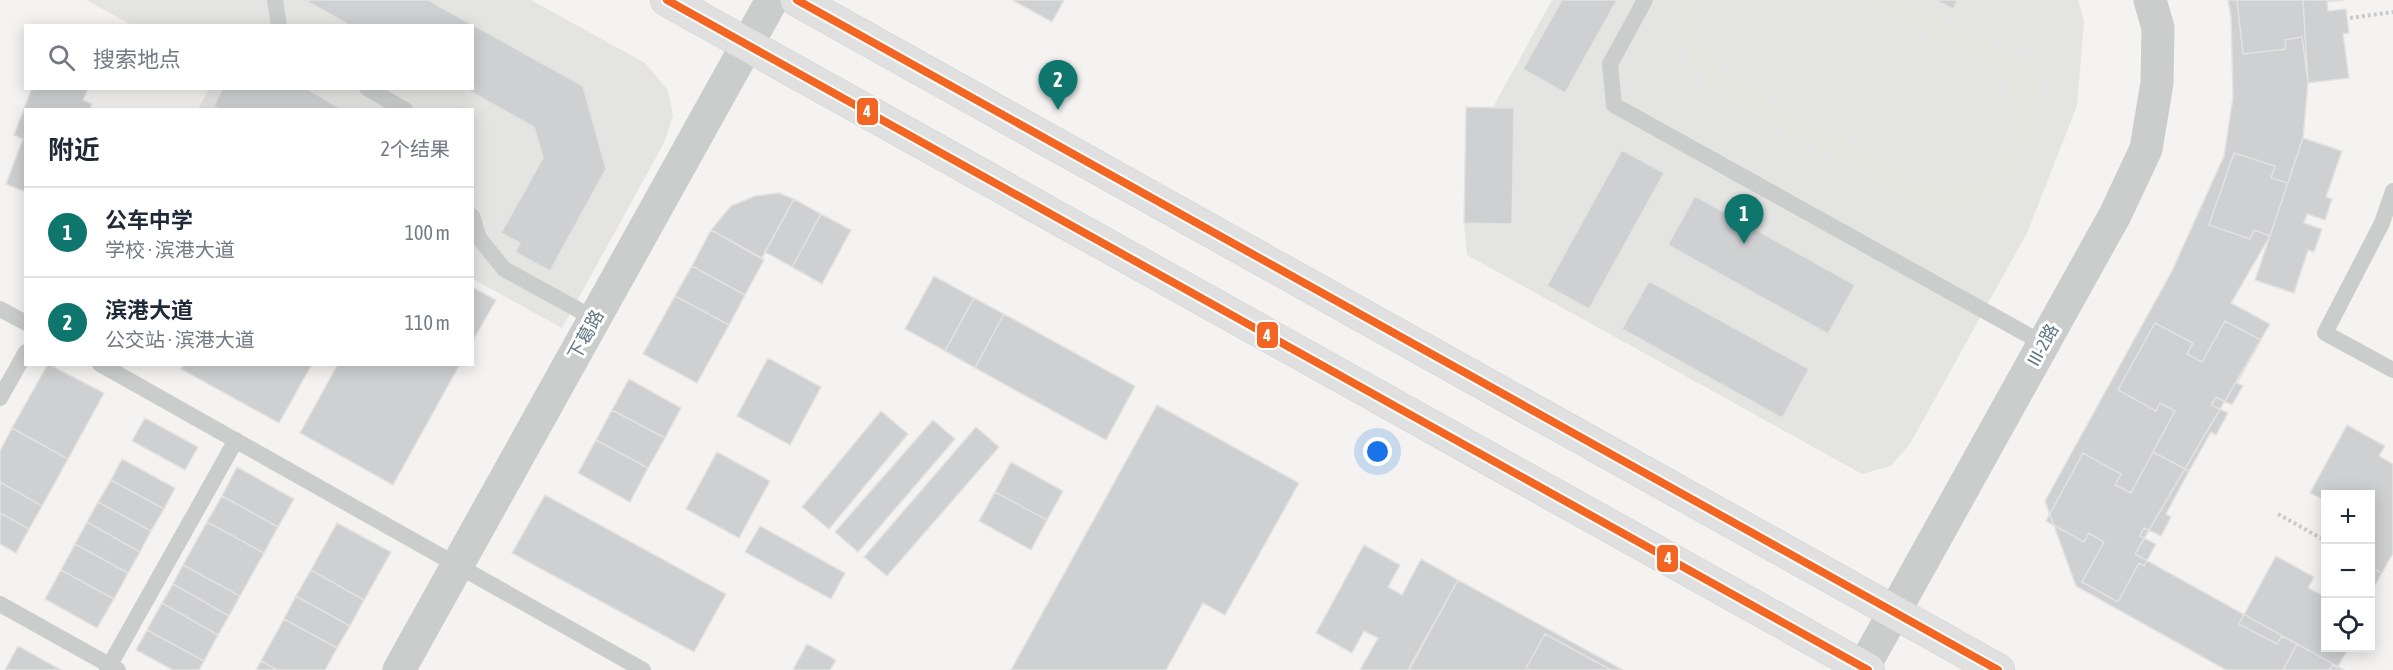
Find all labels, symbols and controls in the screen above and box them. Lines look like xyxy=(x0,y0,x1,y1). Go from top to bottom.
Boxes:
search box xyxy=(24,24,474,90)
icon: search xyxy=(45,41,78,74)
text: 搜索地点 xyxy=(93,46,181,72)
pin: 2 xyxy=(1038,60,1078,110)
line badge: 4 xyxy=(856,97,879,126)
text: 4 xyxy=(862,102,871,120)
text: 附近 xyxy=(48,135,100,165)
text: 2个结果 xyxy=(381,137,450,160)
pin: 1 xyxy=(1724,194,1764,244)
text: 公车中学 xyxy=(105,207,193,233)
text: 1 xyxy=(63,221,72,244)
text: 100 m xyxy=(405,221,450,244)
text: 学校 · 滨港大道 xyxy=(105,238,235,261)
text: 滨港大道 xyxy=(105,297,193,323)
street label: 下葛路 xyxy=(563,306,608,363)
text: 2 xyxy=(63,311,72,334)
text: 110 m xyxy=(405,311,450,334)
street label: III-2路 xyxy=(2023,320,2063,369)
line badge: 4 xyxy=(1256,321,1279,349)
text: 4 xyxy=(1262,326,1271,344)
text: 公交站 · 滨港大道 xyxy=(105,328,255,351)
your location xyxy=(1363,437,1392,466)
map controls xyxy=(2321,490,2375,652)
button: + xyxy=(2321,490,2375,544)
line badge: 4 xyxy=(1656,544,1679,573)
button: − xyxy=(2321,544,2375,598)
text: 4 xyxy=(1663,549,1672,567)
button: locate xyxy=(2321,598,2375,652)

